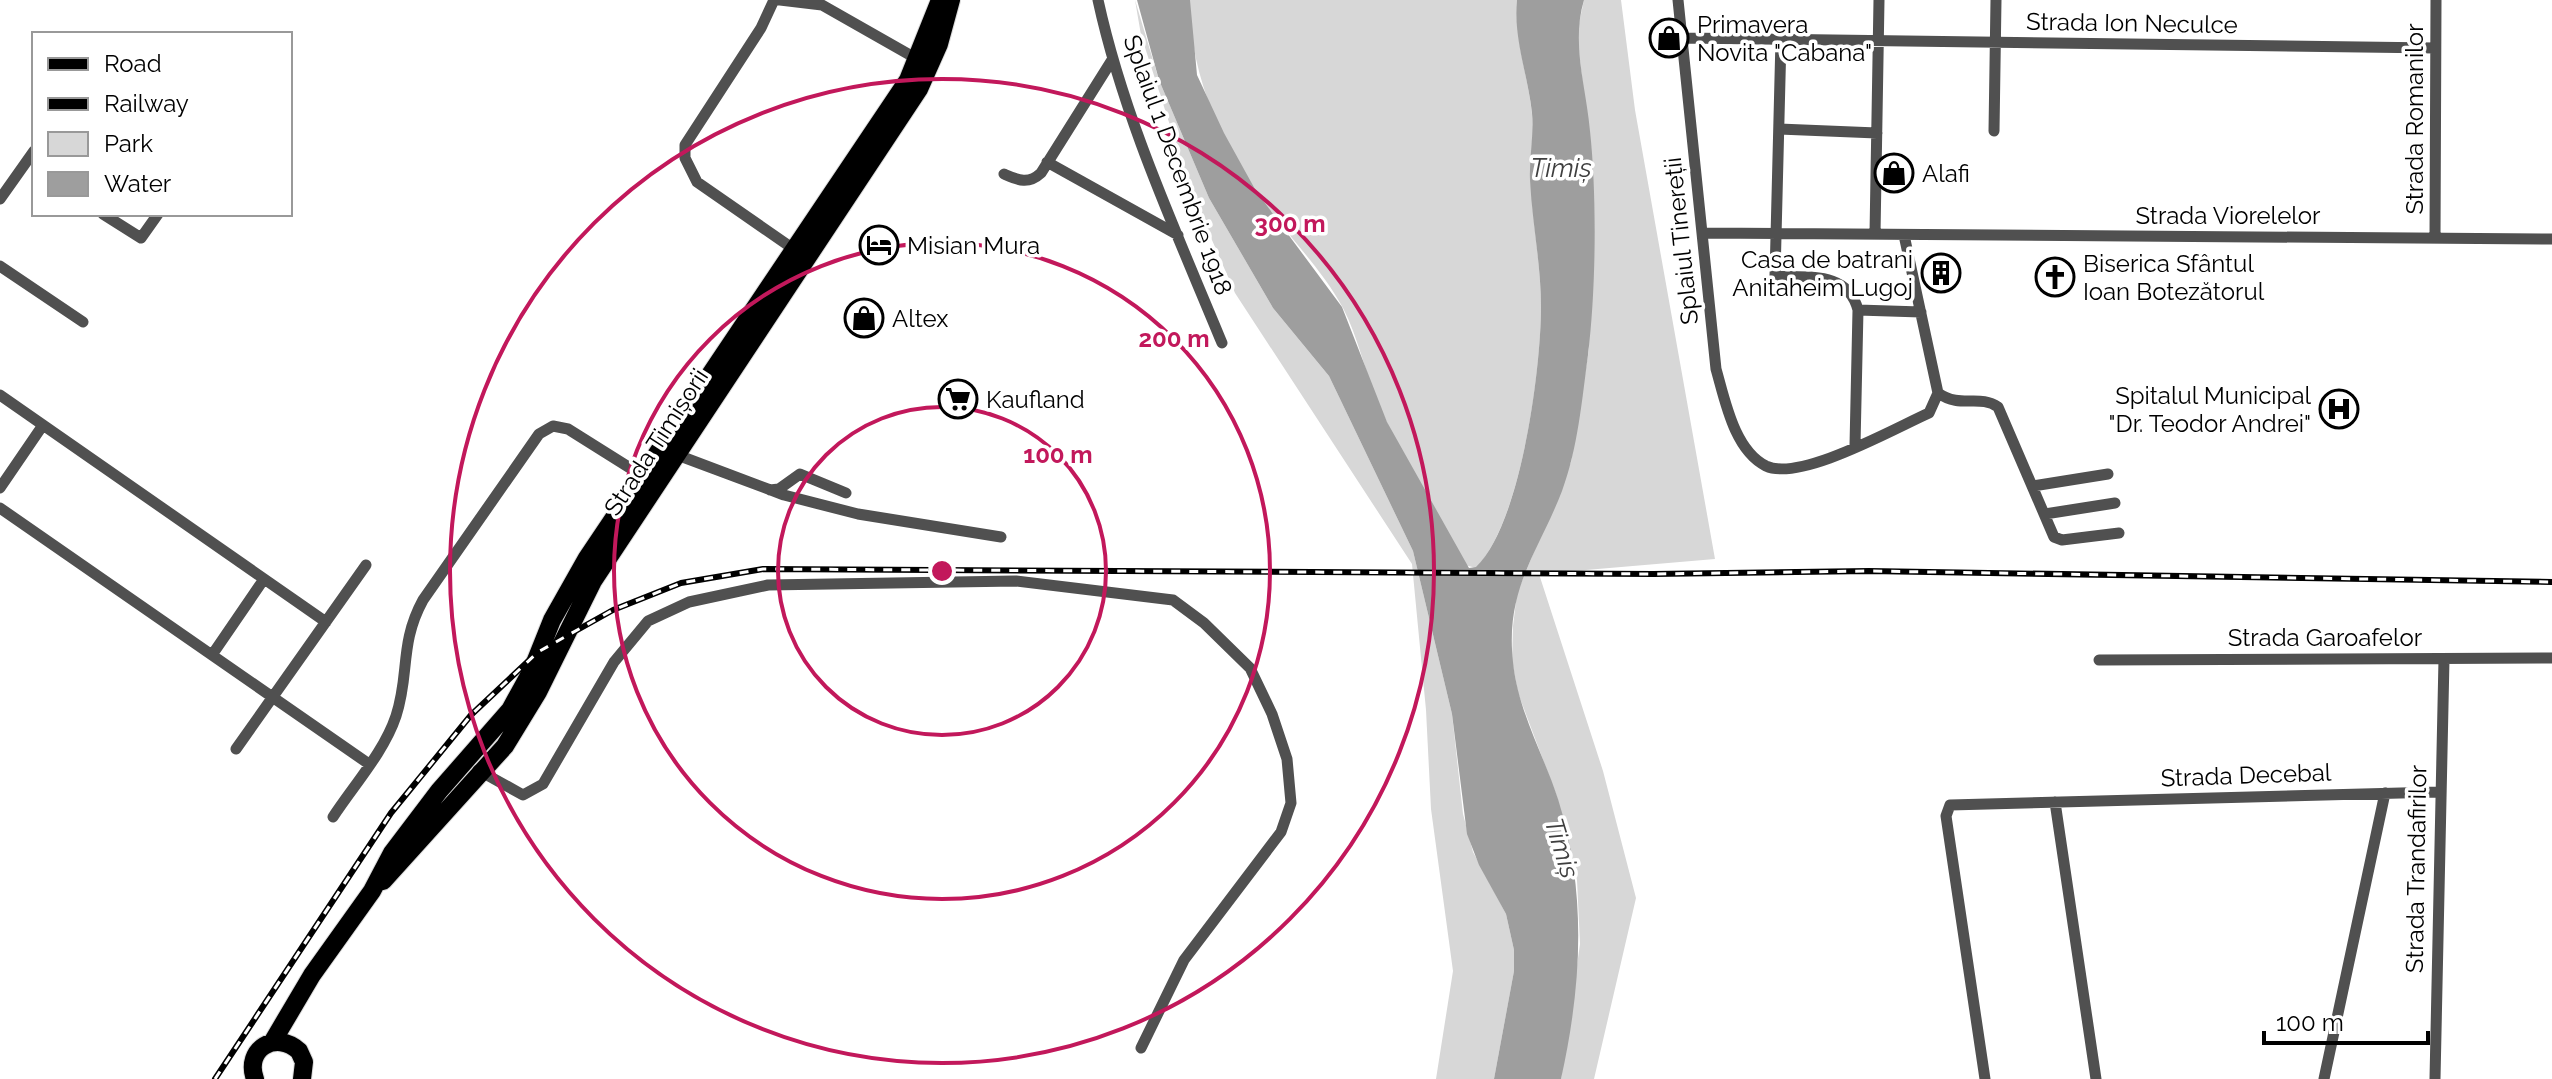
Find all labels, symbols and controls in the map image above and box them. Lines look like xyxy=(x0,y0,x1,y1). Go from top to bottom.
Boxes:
street label: Strada Ion Neculce xyxy=(2026,7,2238,39)
place label: Primavera Novita "Cabana" xyxy=(1697,10,1872,67)
shop icon: Primavera Novita "Cabana" xyxy=(1648,17,1690,59)
street label: Strada Romanilor xyxy=(2400,23,2429,215)
street label: Splaiul 1 Decembrie 1918 xyxy=(1117,31,1239,299)
legend xyxy=(32,32,292,216)
text: Road xyxy=(104,49,162,78)
text: Railway xyxy=(104,89,189,118)
text: Park xyxy=(104,129,153,158)
shop icon: Alafi xyxy=(1873,152,1915,194)
water label: Timiș xyxy=(1530,153,1592,183)
street label: Splaiul Tinereții xyxy=(1658,156,1704,326)
place label: Alafi xyxy=(1922,159,1970,188)
text: Water xyxy=(104,169,172,198)
street label: Strada Viorelelor xyxy=(2136,201,2321,230)
text: 300 m xyxy=(1255,209,1325,238)
hotel icon: Misian Mura xyxy=(858,224,900,266)
place label: Misian Mura xyxy=(907,231,1040,260)
place label: Casa de batrani Anitaheim Lugoj xyxy=(1732,245,1913,302)
place label: Biserica Sfântul Ioan Botezătorul xyxy=(2083,249,2265,306)
building icon: Casa de batrani Anitaheim Lugoj xyxy=(1920,252,1962,294)
church icon: Biserica Sfântul Ioan Botezătorul xyxy=(2034,256,2076,298)
shop icon: Altex xyxy=(843,297,885,339)
place label: Altex xyxy=(892,304,948,333)
text: 200 m xyxy=(1138,324,1210,353)
street label: Strada Timișorii xyxy=(598,363,714,521)
supermarket icon: Kaufland xyxy=(937,378,979,420)
place label: Spitalul Municipal "Dr. Teodor Andrei" xyxy=(2109,381,2311,438)
place label: Kaufland xyxy=(986,385,1085,414)
hospital icon: Spitalul Municipal "Dr. Teodor Andrei" xyxy=(2318,388,2360,430)
text: 100 m xyxy=(1023,440,1093,469)
centre of rings xyxy=(928,557,956,585)
street label: Strada Garoafelor xyxy=(2228,623,2423,652)
street label: Strada Decebal xyxy=(2160,758,2332,792)
street label: Strada Trandafirilor xyxy=(2400,764,2432,973)
water label: Timiș xyxy=(1539,814,1585,882)
scale bar xyxy=(2264,995,2428,1045)
text: 100 m xyxy=(2276,1008,2344,1037)

